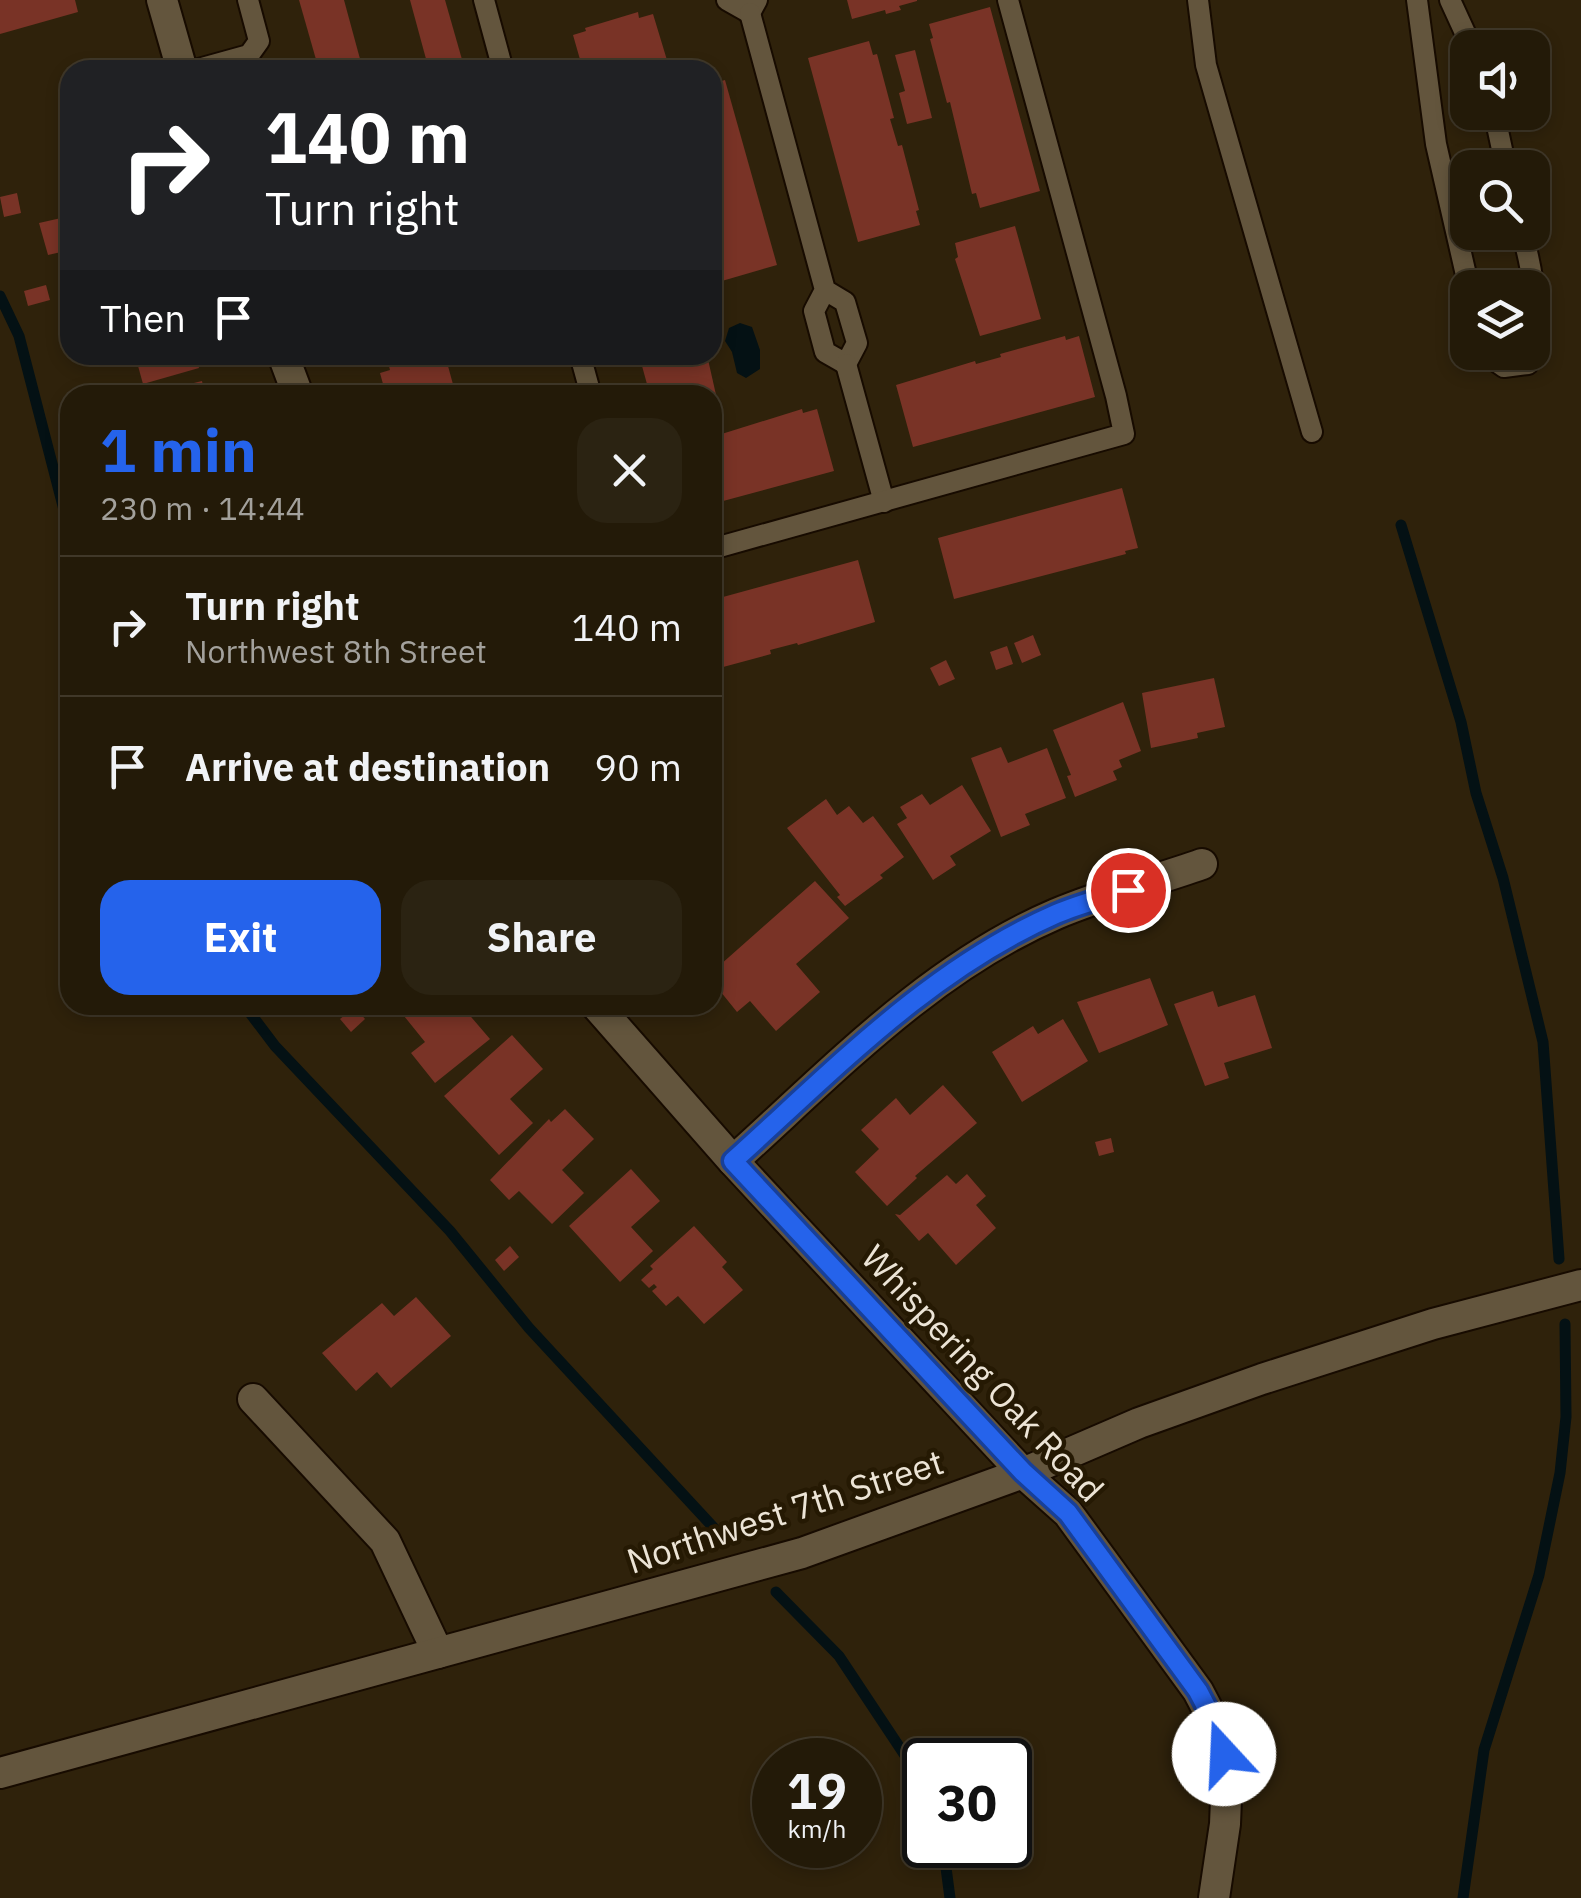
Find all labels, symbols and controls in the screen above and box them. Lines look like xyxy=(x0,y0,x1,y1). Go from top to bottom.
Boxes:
map controls xyxy=(1450,30,1550,370)
button: sound xyxy=(1450,30,1550,130)
text: 140 m xyxy=(265,91,470,182)
icon: right xyxy=(100,100,230,230)
button: search xyxy=(1450,150,1550,250)
text: Turn right xyxy=(265,179,460,237)
button: layers xyxy=(1450,270,1550,370)
icon: arrive xyxy=(206,290,261,345)
text: Then xyxy=(100,293,186,342)
text: 1 min xyxy=(100,410,257,489)
button: close xyxy=(577,418,682,523)
text: 230 m · 14:44 xyxy=(100,487,305,529)
text: Turn right xyxy=(185,581,360,630)
icon: right xyxy=(100,599,155,654)
text: 140 m xyxy=(571,602,682,651)
text: Northwest 8th Street xyxy=(185,630,487,672)
icon: arrive xyxy=(100,739,155,794)
text: Arrive at destination xyxy=(185,742,550,791)
text: 90 m xyxy=(594,742,682,791)
pin xyxy=(1086,848,1171,933)
icon: arrive xyxy=(1101,863,1156,918)
button: Exit xyxy=(100,880,381,995)
button: Share xyxy=(401,880,682,995)
street label: Whispering Oak Road xyxy=(852,1235,1114,1511)
street label: Northwest 7th Street xyxy=(621,1438,949,1584)
position arrow xyxy=(1172,1702,1276,1806)
speed limit sign: 30 xyxy=(902,1738,1032,1868)
text: 19 xyxy=(787,1758,847,1823)
text: km/h xyxy=(788,1812,846,1845)

